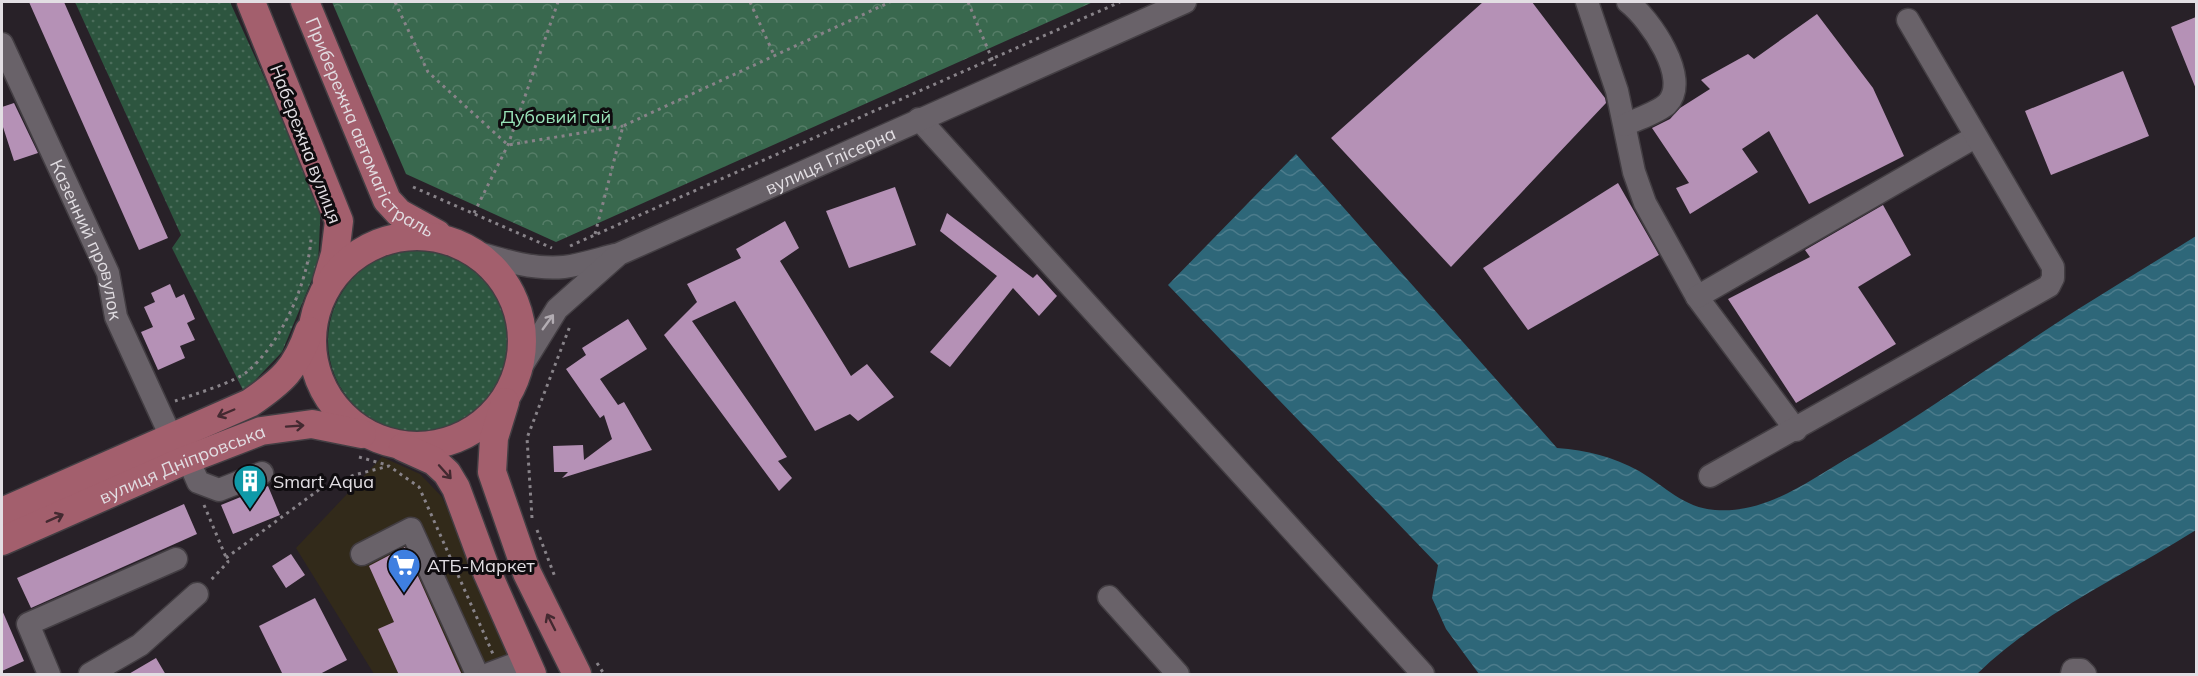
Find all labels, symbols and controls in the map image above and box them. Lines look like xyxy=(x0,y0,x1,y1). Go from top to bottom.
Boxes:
street label: Прибережна автомагістраль xyxy=(301,14,438,242)
street label: Набережна вулиця xyxy=(265,61,347,227)
park label: Дубовий гай xyxy=(501,105,611,128)
street label: вулиця Глісерна xyxy=(761,121,899,199)
street label: Казенний провулок xyxy=(45,155,128,322)
one-way arrow xyxy=(542,315,554,331)
one-way arrow xyxy=(217,408,235,419)
street label: вулиця Дніпровська xyxy=(95,419,268,508)
one-way arrow xyxy=(284,420,304,431)
building icon: Smart Aqua xyxy=(232,463,268,510)
one-way arrow xyxy=(438,465,452,480)
place label: Smart Aqua xyxy=(273,470,374,493)
one-way arrow xyxy=(46,511,64,522)
supermarket icon: АТБ-Маркет xyxy=(386,547,422,594)
place label: АТБ-Маркет xyxy=(427,554,536,577)
one-way arrow xyxy=(545,614,556,632)

